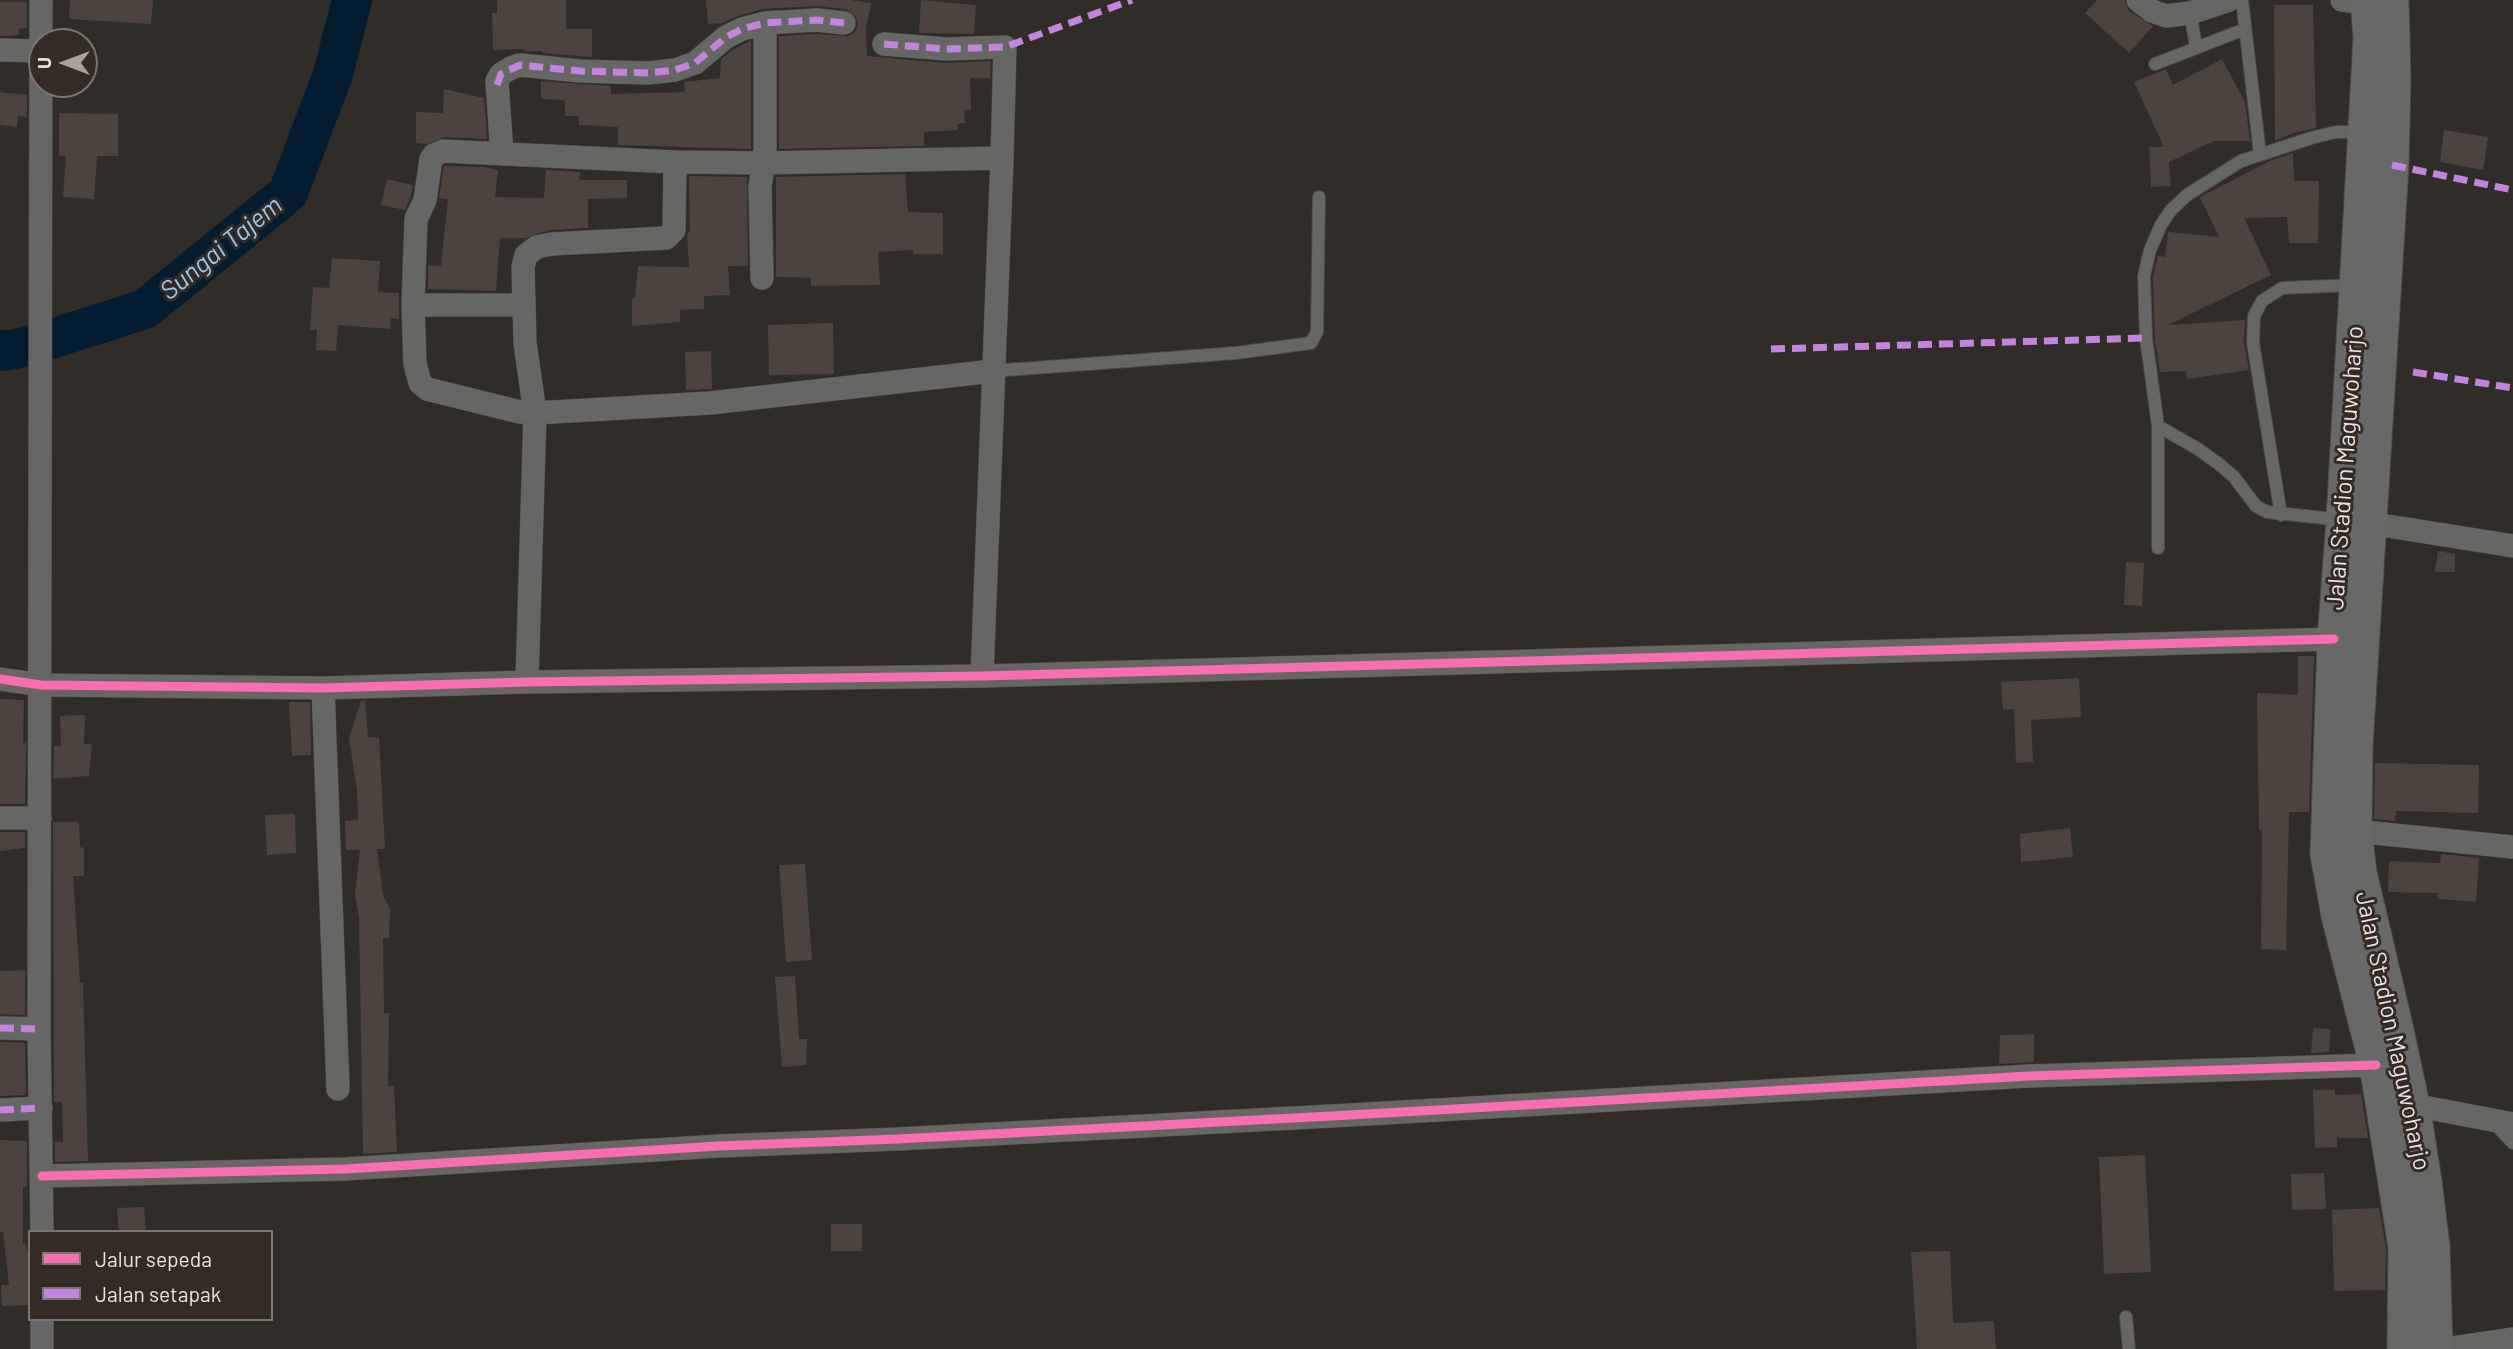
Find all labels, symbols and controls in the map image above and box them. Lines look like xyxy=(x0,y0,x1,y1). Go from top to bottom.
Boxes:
north arrow xyxy=(28,28,98,98)
text: U xyxy=(32,57,55,69)
water label: Sungai Tajem xyxy=(154,189,288,307)
street label: Jalan Stadion Maguwoharjo xyxy=(2321,325,2369,611)
street label: Jalan Stadion Maguwoharjo xyxy=(2349,889,2437,1173)
legend xyxy=(28,1230,273,1321)
text: Jalur sepeda xyxy=(95,1246,212,1271)
text: Jalan setapak xyxy=(95,1281,221,1306)

